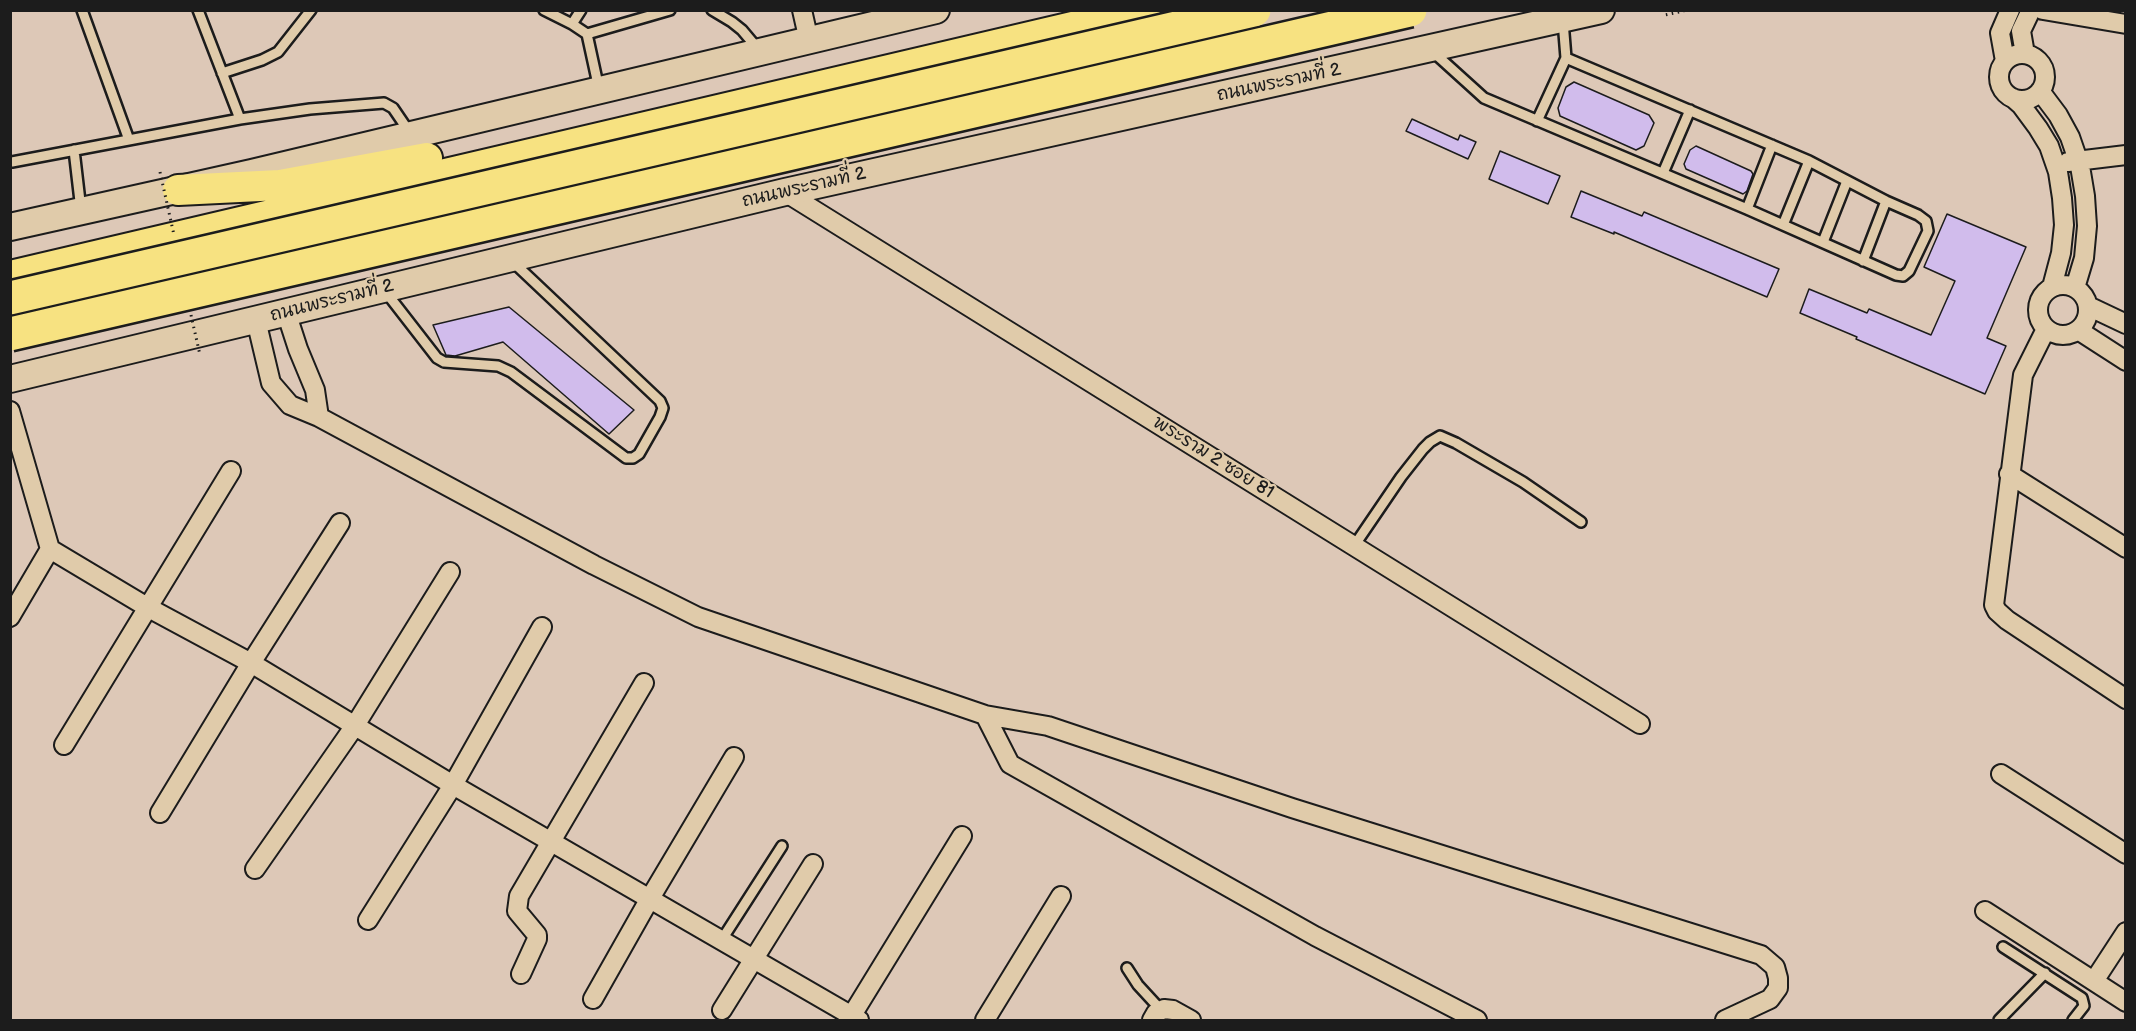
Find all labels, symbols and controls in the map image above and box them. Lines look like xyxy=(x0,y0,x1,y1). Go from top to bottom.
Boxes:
street label: ถนนพระรามที่ 2 xyxy=(1215,59,1343,107)
street label: ถนนพระรามที่ 2 xyxy=(740,163,868,213)
street label: ถนนพระรามที่ 2 xyxy=(268,275,396,327)
street label: พระราม 2 ซอย 81 xyxy=(1148,412,1278,504)

